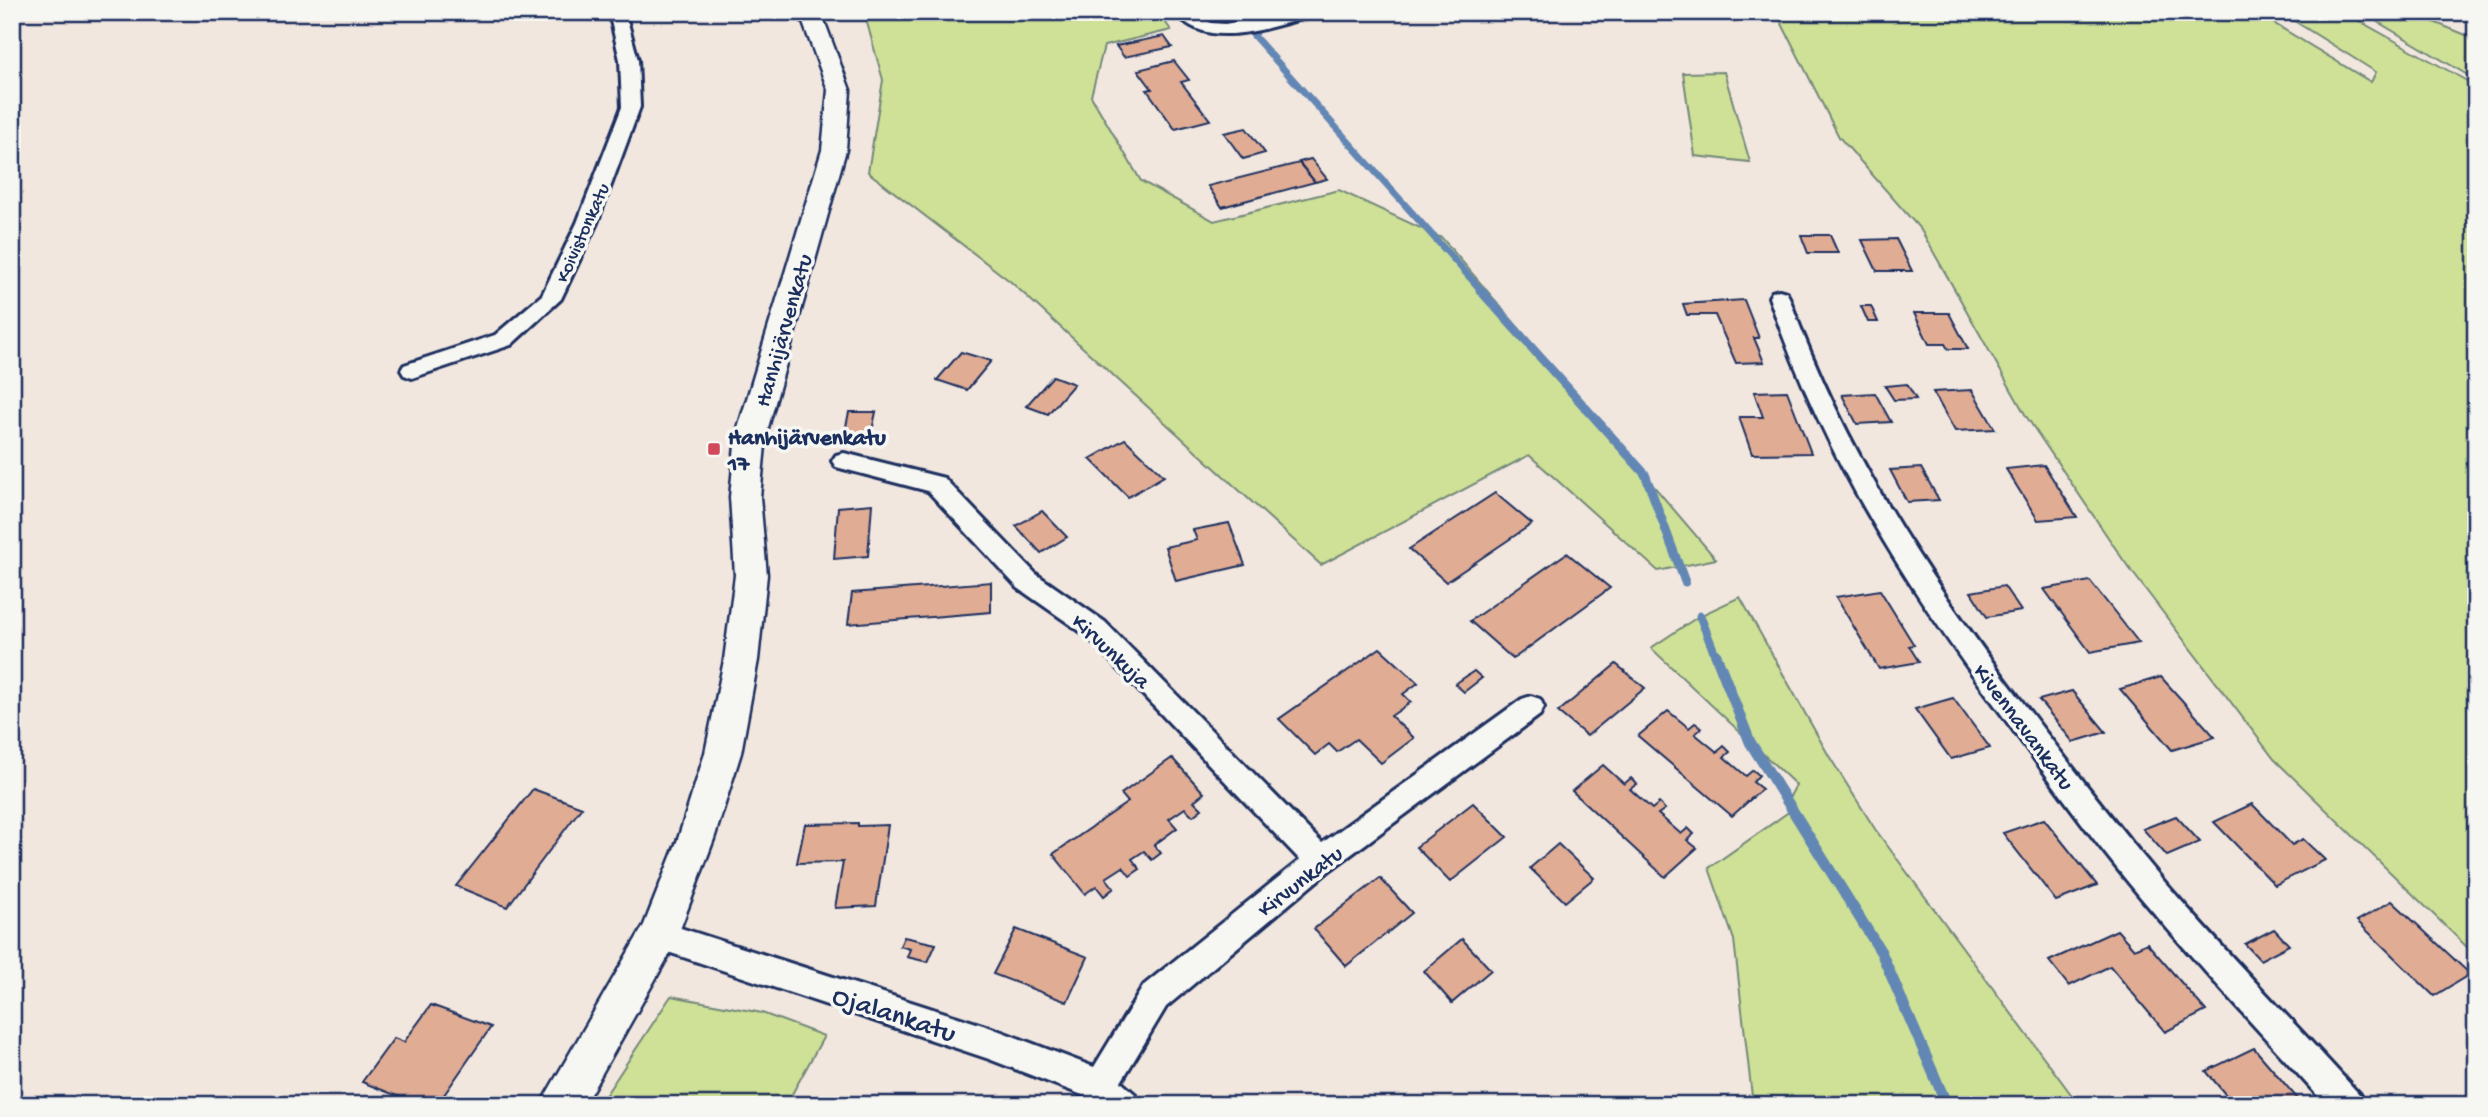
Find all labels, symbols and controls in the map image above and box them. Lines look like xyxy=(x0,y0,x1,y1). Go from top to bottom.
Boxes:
street label: Koivistonkatu xyxy=(552,180,616,287)
street label: Hanhijärvenkatu xyxy=(751,251,820,411)
place label: Hanhijärvenkatu 17 xyxy=(727,426,886,479)
marker: Hanhijärvenkatu 17 xyxy=(706,441,722,457)
street label: Kirvunkuja xyxy=(1065,609,1156,697)
street label: Kivennavankatu xyxy=(1966,660,2079,797)
street label: Kirvunkatu xyxy=(1253,841,1349,924)
street label: Ojalankatu xyxy=(828,981,960,1052)

